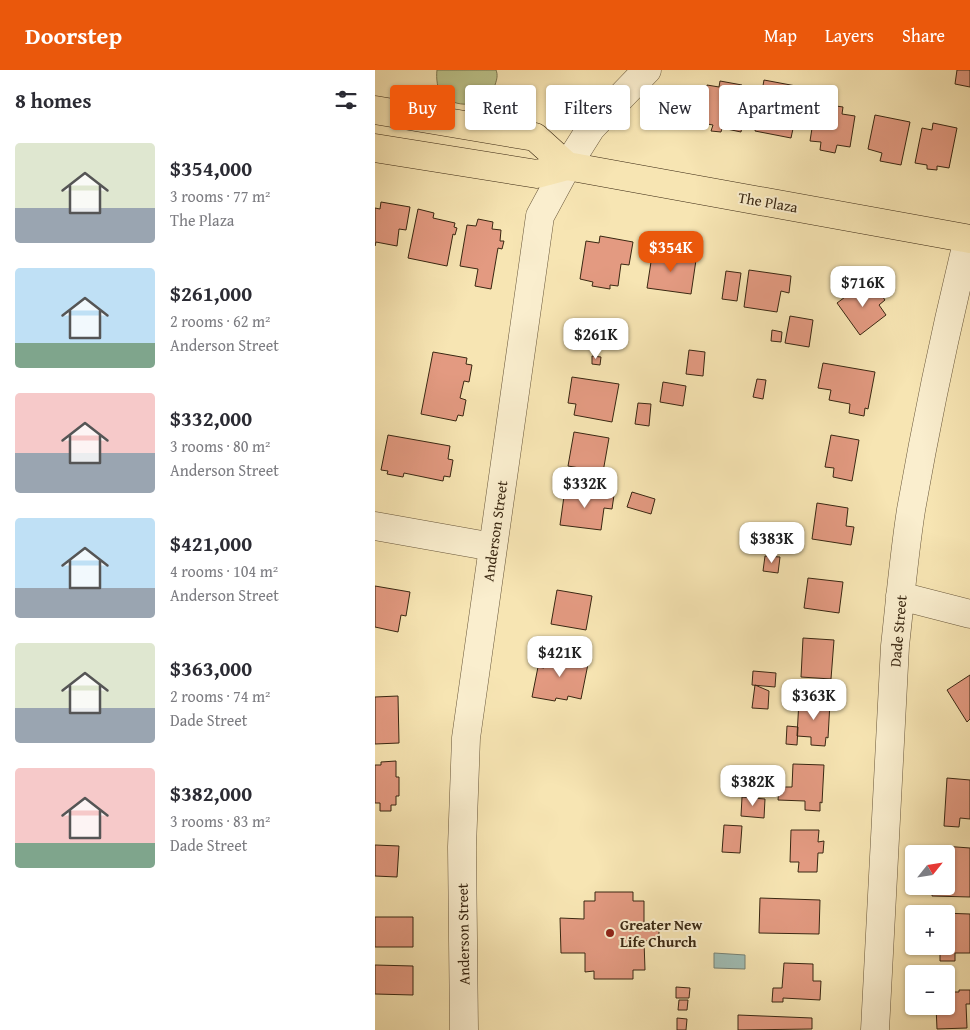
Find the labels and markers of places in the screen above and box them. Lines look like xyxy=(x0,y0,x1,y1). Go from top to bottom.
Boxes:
pin: $354K xyxy=(636,230,706,273)
pin: $716K xyxy=(828,266,898,308)
pin: $261K xyxy=(561,318,631,360)
pin: $332K xyxy=(550,466,620,509)
pin: $383K xyxy=(737,522,807,564)
pin: $421K xyxy=(525,636,595,678)
pin: $363K xyxy=(779,678,849,721)
pin: $382K xyxy=(718,764,788,807)
place label: Greater New Life Church xyxy=(620,914,702,952)
marker: Greater New Life Church xyxy=(604,927,616,939)

